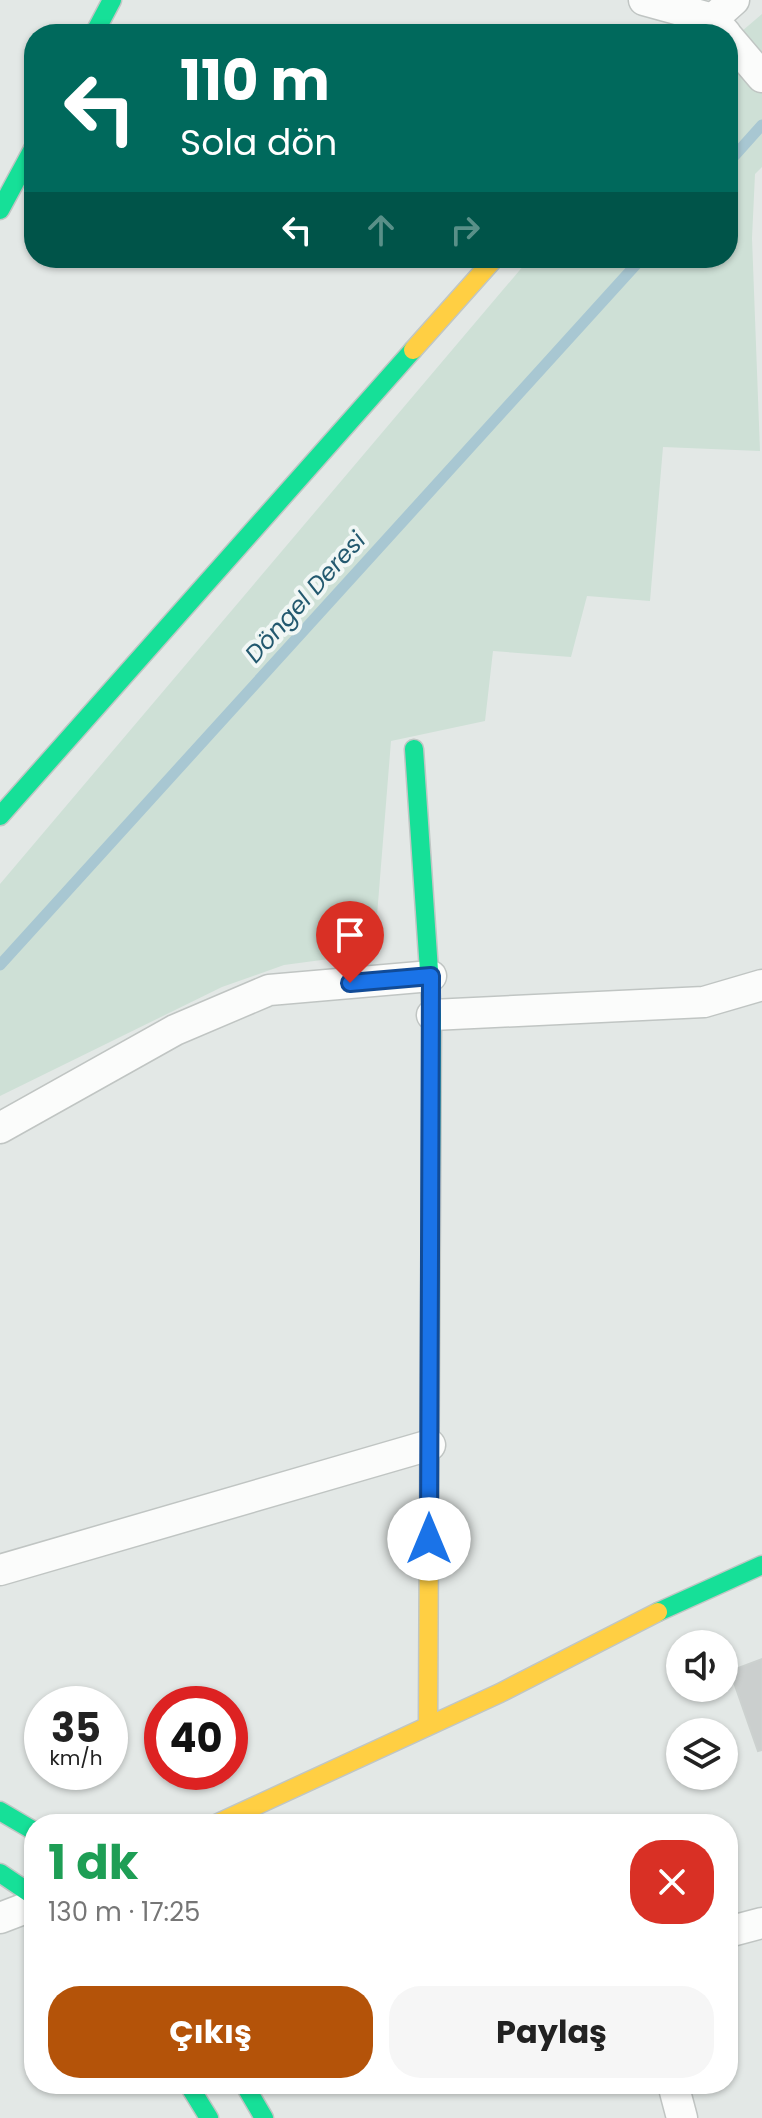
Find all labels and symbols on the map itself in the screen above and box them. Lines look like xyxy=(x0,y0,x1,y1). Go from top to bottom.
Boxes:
water label: Döngel Deresi xyxy=(237,523,374,670)
pin xyxy=(316,901,384,983)
position arrow xyxy=(387,1497,471,1581)
speed limit sign: 40 xyxy=(144,1686,248,1790)

